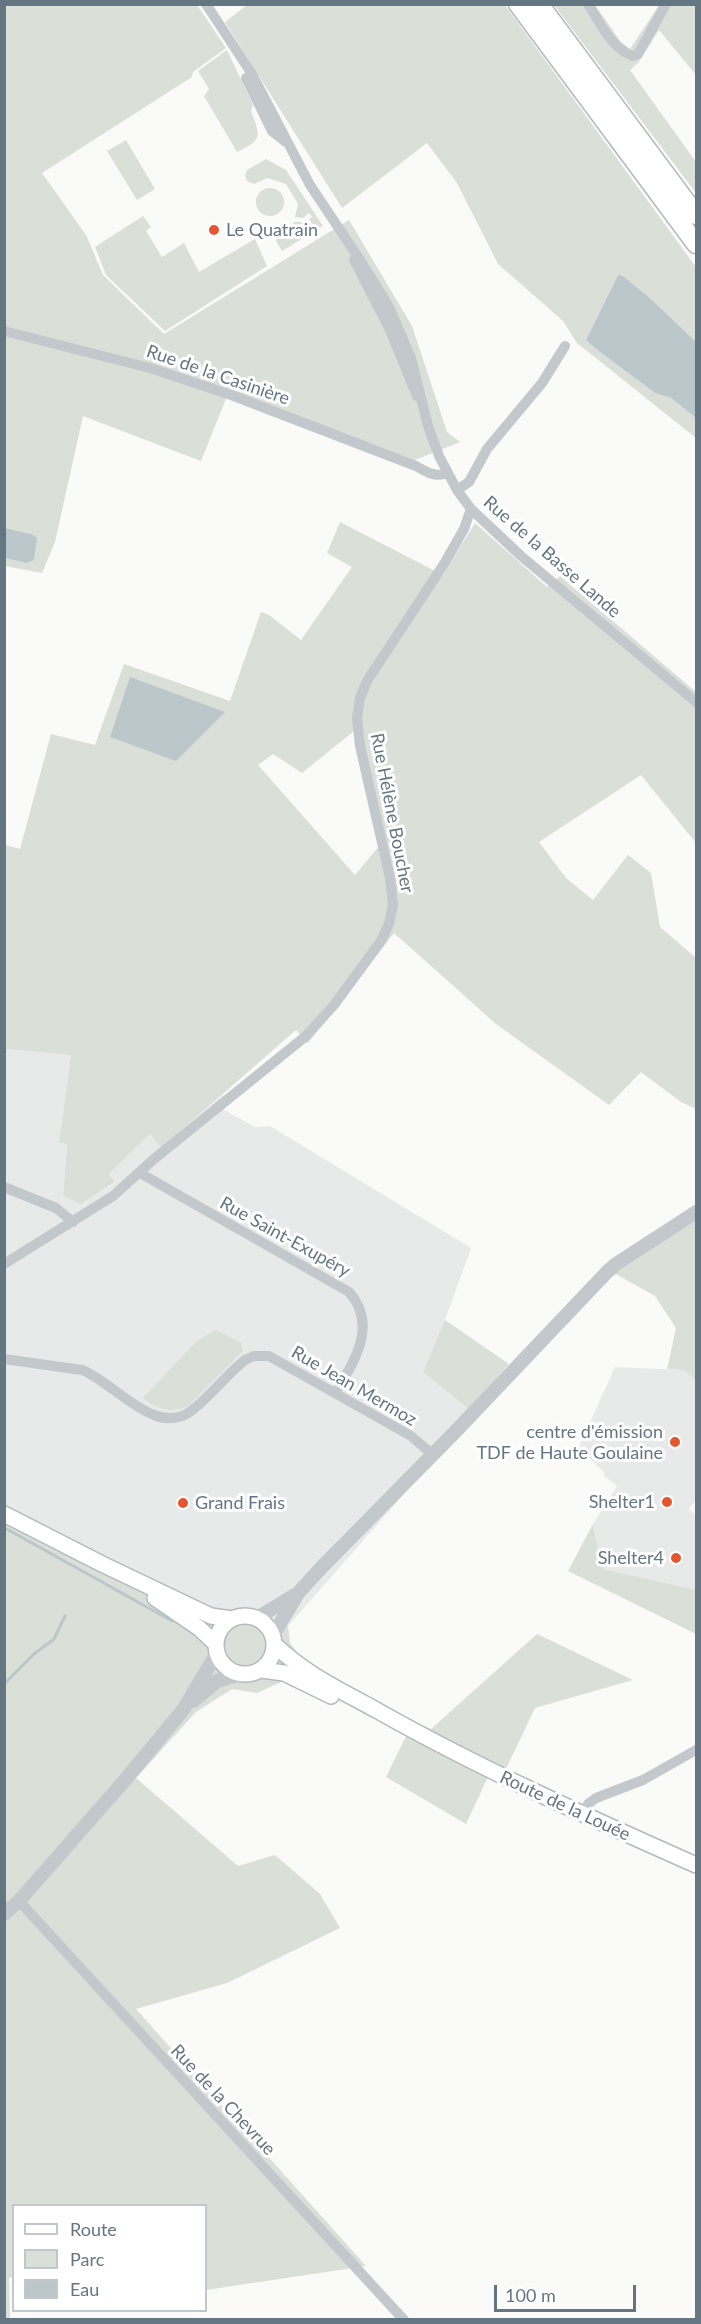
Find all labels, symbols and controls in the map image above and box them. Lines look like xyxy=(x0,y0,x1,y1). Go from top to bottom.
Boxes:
place label: Le Quatrain xyxy=(226,219,318,241)
marker: Le Quatrain xyxy=(207,223,221,237)
street label: Rue de la Casinière xyxy=(144,340,292,410)
street label: Rue de la Basse Lande xyxy=(479,491,625,623)
street label: Rue Hélène Boucher xyxy=(366,731,418,895)
street label: Rue Saint-Exupéry xyxy=(216,1192,354,1282)
street label: Rue Jean Mermoz xyxy=(288,1341,420,1431)
place label: centre d'émission TDF de Haute Goulaine xyxy=(476,1421,663,1464)
marker: centre d'émission TDF de Haute Goulaine xyxy=(668,1435,682,1449)
place label: Shelter1 xyxy=(589,1491,655,1513)
place label: Grand Frais xyxy=(195,1492,285,1514)
marker: Shelter1 xyxy=(660,1495,674,1509)
marker: Grand Frais xyxy=(176,1496,190,1510)
place label: Shelter4 xyxy=(598,1547,664,1569)
marker: Shelter4 xyxy=(669,1551,683,1565)
street label: Route de la Louée xyxy=(496,1766,634,1846)
street label: Rue de la Chevrue xyxy=(166,2040,280,2160)
legend xyxy=(12,2204,207,2312)
text: Route xyxy=(70,2218,117,2240)
text: Parc xyxy=(70,2248,104,2270)
scale bar xyxy=(497,2273,640,2311)
text: Eau xyxy=(70,2278,99,2300)
text: 100 m xyxy=(505,2284,556,2306)

